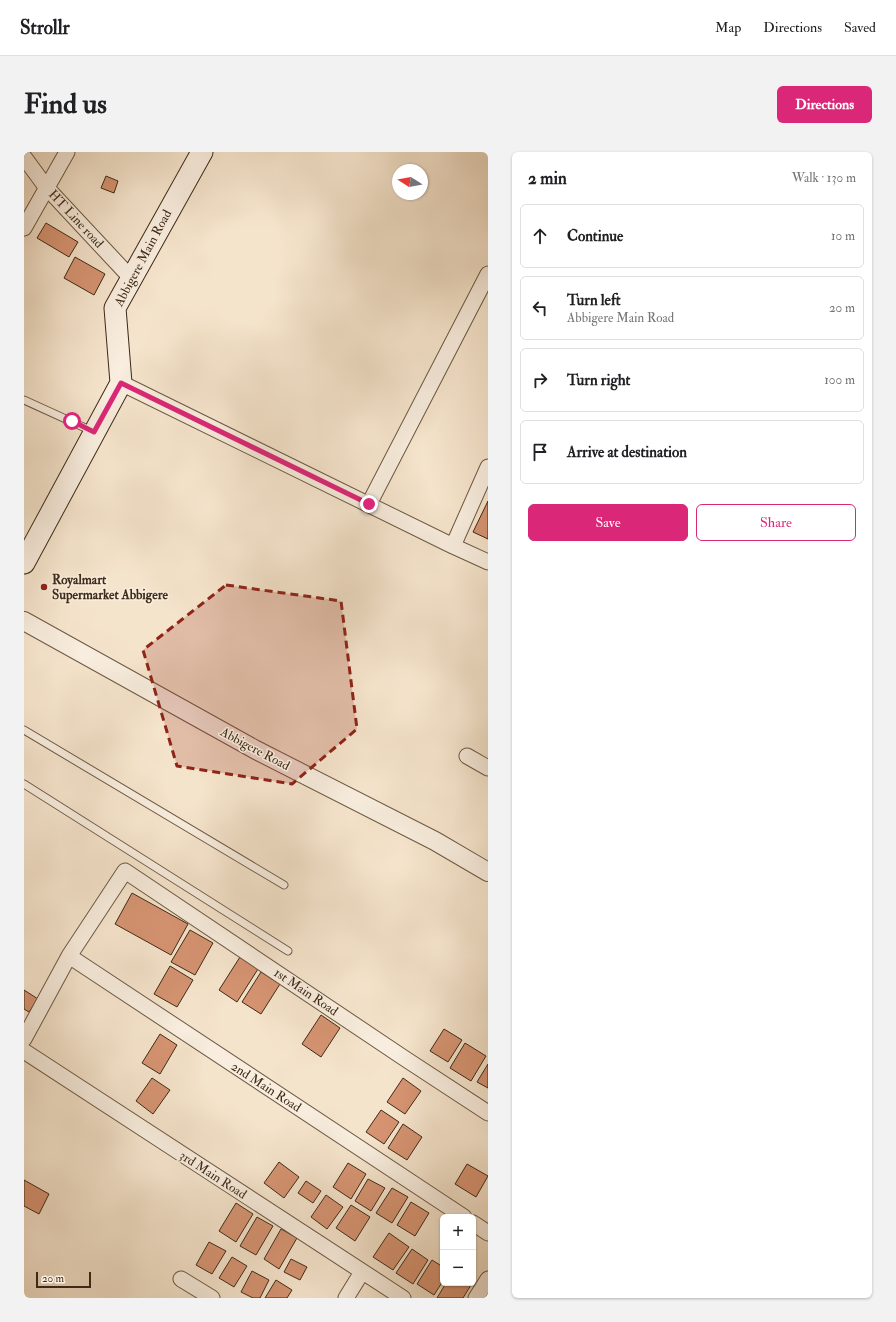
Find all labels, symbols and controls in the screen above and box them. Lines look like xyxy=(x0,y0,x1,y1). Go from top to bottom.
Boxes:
text: Strollr xyxy=(20,16,70,40)
text: Map xyxy=(715,19,741,36)
text: Directions xyxy=(763,19,822,36)
text: Saved xyxy=(844,19,876,36)
button: Directions xyxy=(777,86,872,123)
text: Find us xyxy=(24,87,107,122)
north arrow xyxy=(392,164,428,200)
text: 2 min xyxy=(528,168,567,189)
text: Walk · 130 m xyxy=(792,170,856,186)
street label: HT Line road xyxy=(45,187,107,252)
street label: Abbigere Main Road xyxy=(110,206,175,310)
icon: ahead xyxy=(529,225,551,247)
text: Continue xyxy=(567,227,623,246)
text: 10 m xyxy=(831,228,855,244)
text: Turn left xyxy=(567,291,621,310)
icon: left xyxy=(529,297,551,319)
text: 20 m xyxy=(829,300,855,316)
text: Abbigere Main Road xyxy=(567,310,674,326)
icon: right xyxy=(529,369,551,391)
text: Turn right xyxy=(567,371,630,390)
text: 100 m xyxy=(824,372,855,388)
route start xyxy=(63,412,81,430)
icon: arrive xyxy=(529,441,551,463)
text: Arrive at destination xyxy=(567,443,687,462)
route end xyxy=(360,495,378,513)
button: Save xyxy=(528,504,688,541)
button: Share xyxy=(696,504,856,541)
place label: Royalmart Supermarket Abbigere xyxy=(52,572,168,604)
marker: Royalmart Supermarket Abbigere xyxy=(39,582,49,592)
street label: Abbigere Road xyxy=(217,724,293,774)
street label: 1st Main Road xyxy=(271,965,342,1020)
street label: 2nd Main Road xyxy=(228,1058,305,1116)
street label: 3rd Main Road xyxy=(176,1147,250,1203)
map controls xyxy=(440,1214,476,1286)
button: + xyxy=(440,1214,476,1250)
button: − xyxy=(440,1250,476,1286)
scale bar xyxy=(36,1270,91,1289)
text: 20 m xyxy=(42,1272,64,1285)

